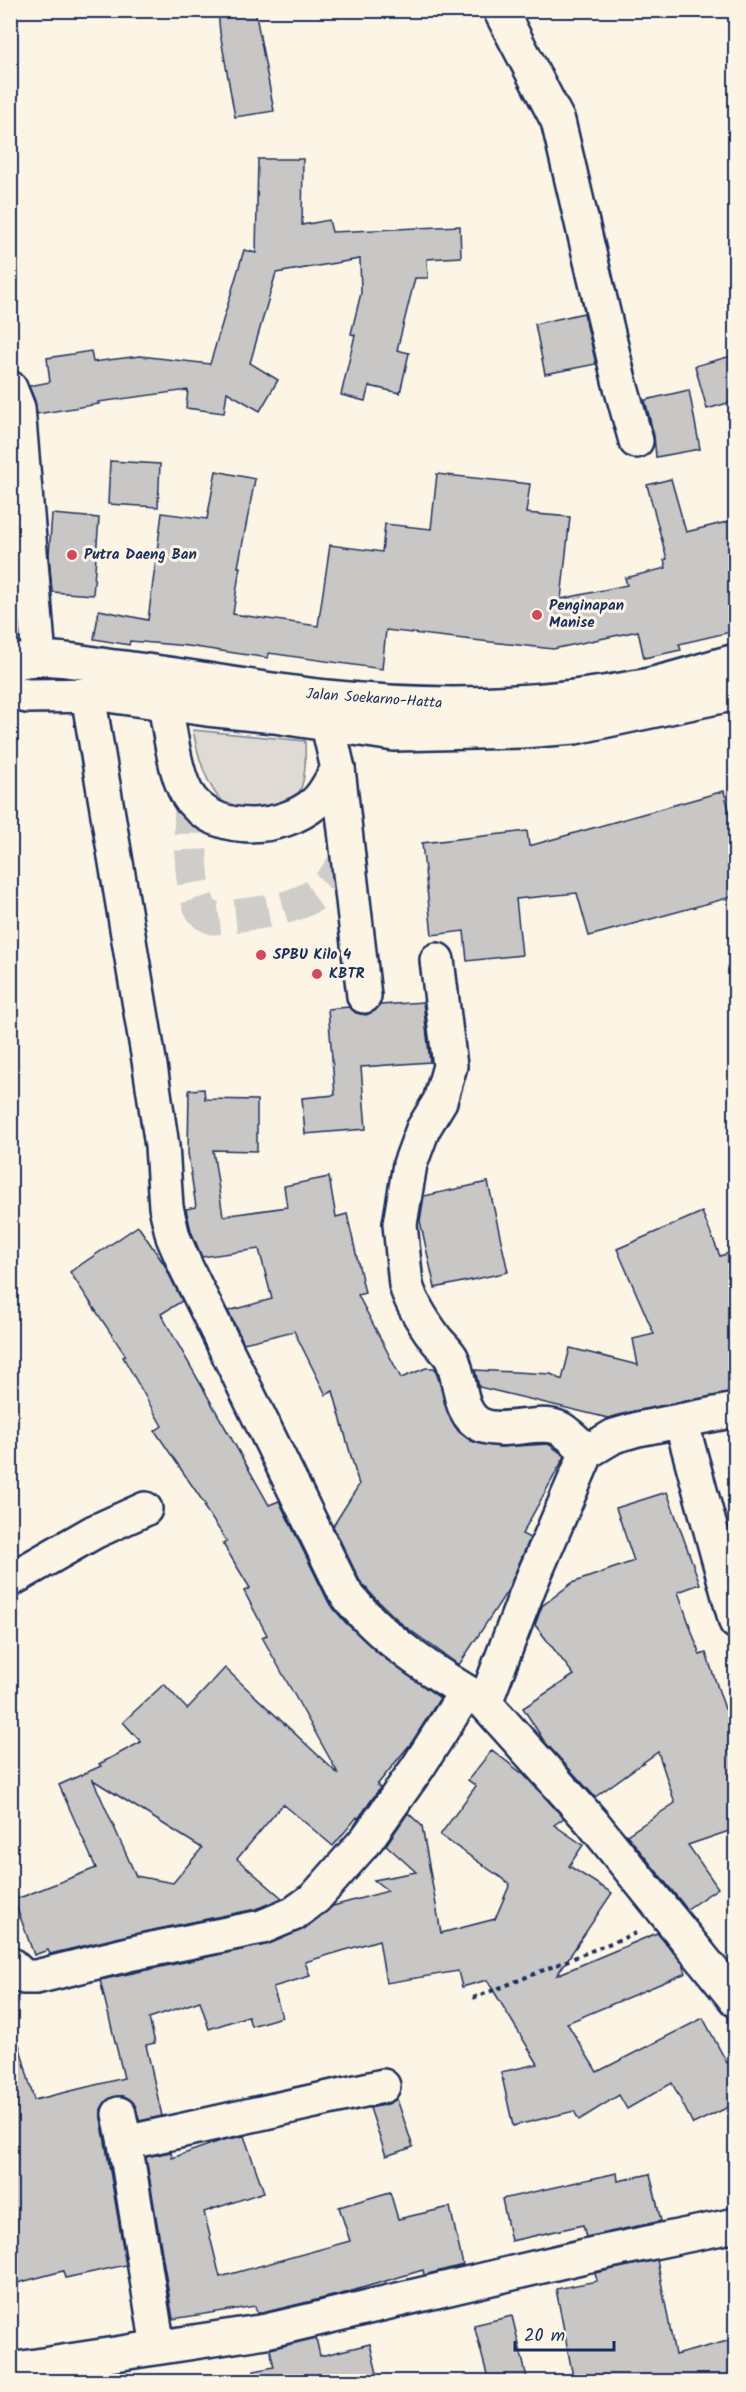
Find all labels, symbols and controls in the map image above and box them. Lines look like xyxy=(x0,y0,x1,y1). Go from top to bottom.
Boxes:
place label: Putra Daeng Ban xyxy=(84,543,197,567)
marker: Putra Daeng Ban xyxy=(65,548,79,562)
place label: Penginapan Manise xyxy=(549,594,624,635)
marker: Penginapan Manise xyxy=(530,608,544,622)
street label: Jalan Soekarno-Hatta xyxy=(305,682,443,716)
place label: SPBU Kilo 4 xyxy=(273,943,351,967)
marker: SPBU Kilo 4 xyxy=(254,948,268,962)
place label: KBTR xyxy=(329,962,365,986)
marker: KBTR xyxy=(310,967,324,981)
scale bar xyxy=(515,2314,614,2352)
text: 20 m xyxy=(524,2322,565,2351)

